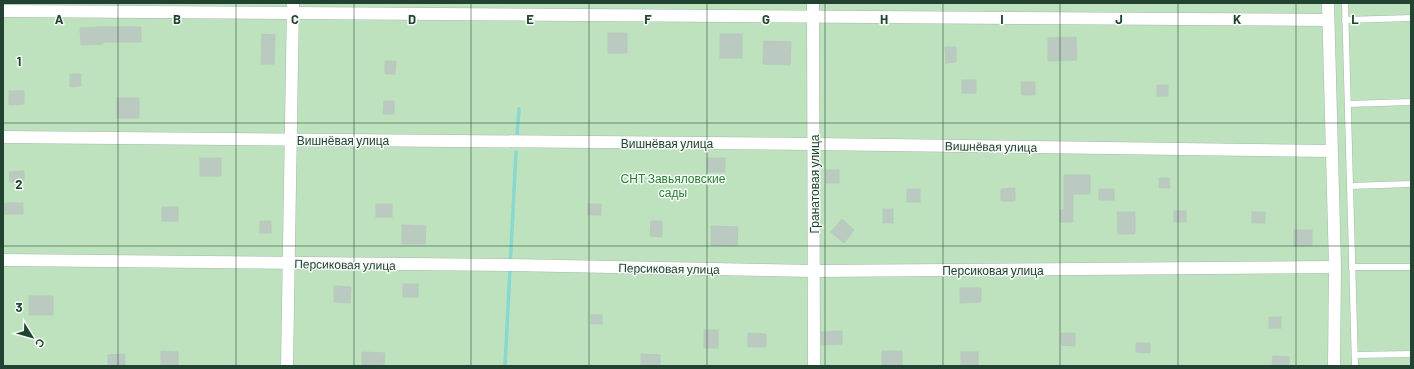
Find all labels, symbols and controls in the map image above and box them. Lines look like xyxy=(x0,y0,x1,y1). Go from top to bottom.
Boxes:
text: A xyxy=(55,11,64,27)
text: B xyxy=(173,11,181,27)
text: C xyxy=(291,11,299,27)
text: D xyxy=(408,11,416,27)
text: E xyxy=(526,11,534,27)
text: F xyxy=(644,11,652,27)
text: G xyxy=(762,11,770,27)
text: H xyxy=(880,11,888,27)
text: I xyxy=(1000,11,1004,27)
text: J xyxy=(1115,11,1123,27)
text: K xyxy=(1233,11,1241,27)
text: L xyxy=(1351,11,1359,27)
text: 1 xyxy=(17,53,21,69)
street label: Вишнёвая улица xyxy=(297,133,390,148)
street label: Гранатовая улица xyxy=(807,134,822,234)
street label: Вишнёвая улица xyxy=(621,136,714,151)
street label: Вишнёвая улица xyxy=(945,138,1038,155)
park label: СНТ Завьяловские сады xyxy=(621,171,726,200)
text: 2 xyxy=(15,176,23,192)
street label: Персиковая улица xyxy=(294,256,396,273)
street label: Персиковая улица xyxy=(618,260,720,277)
street label: Персиковая улица xyxy=(942,263,1044,278)
text: 3 xyxy=(15,299,23,315)
north arrow xyxy=(12,317,52,357)
text: С xyxy=(33,336,48,350)

